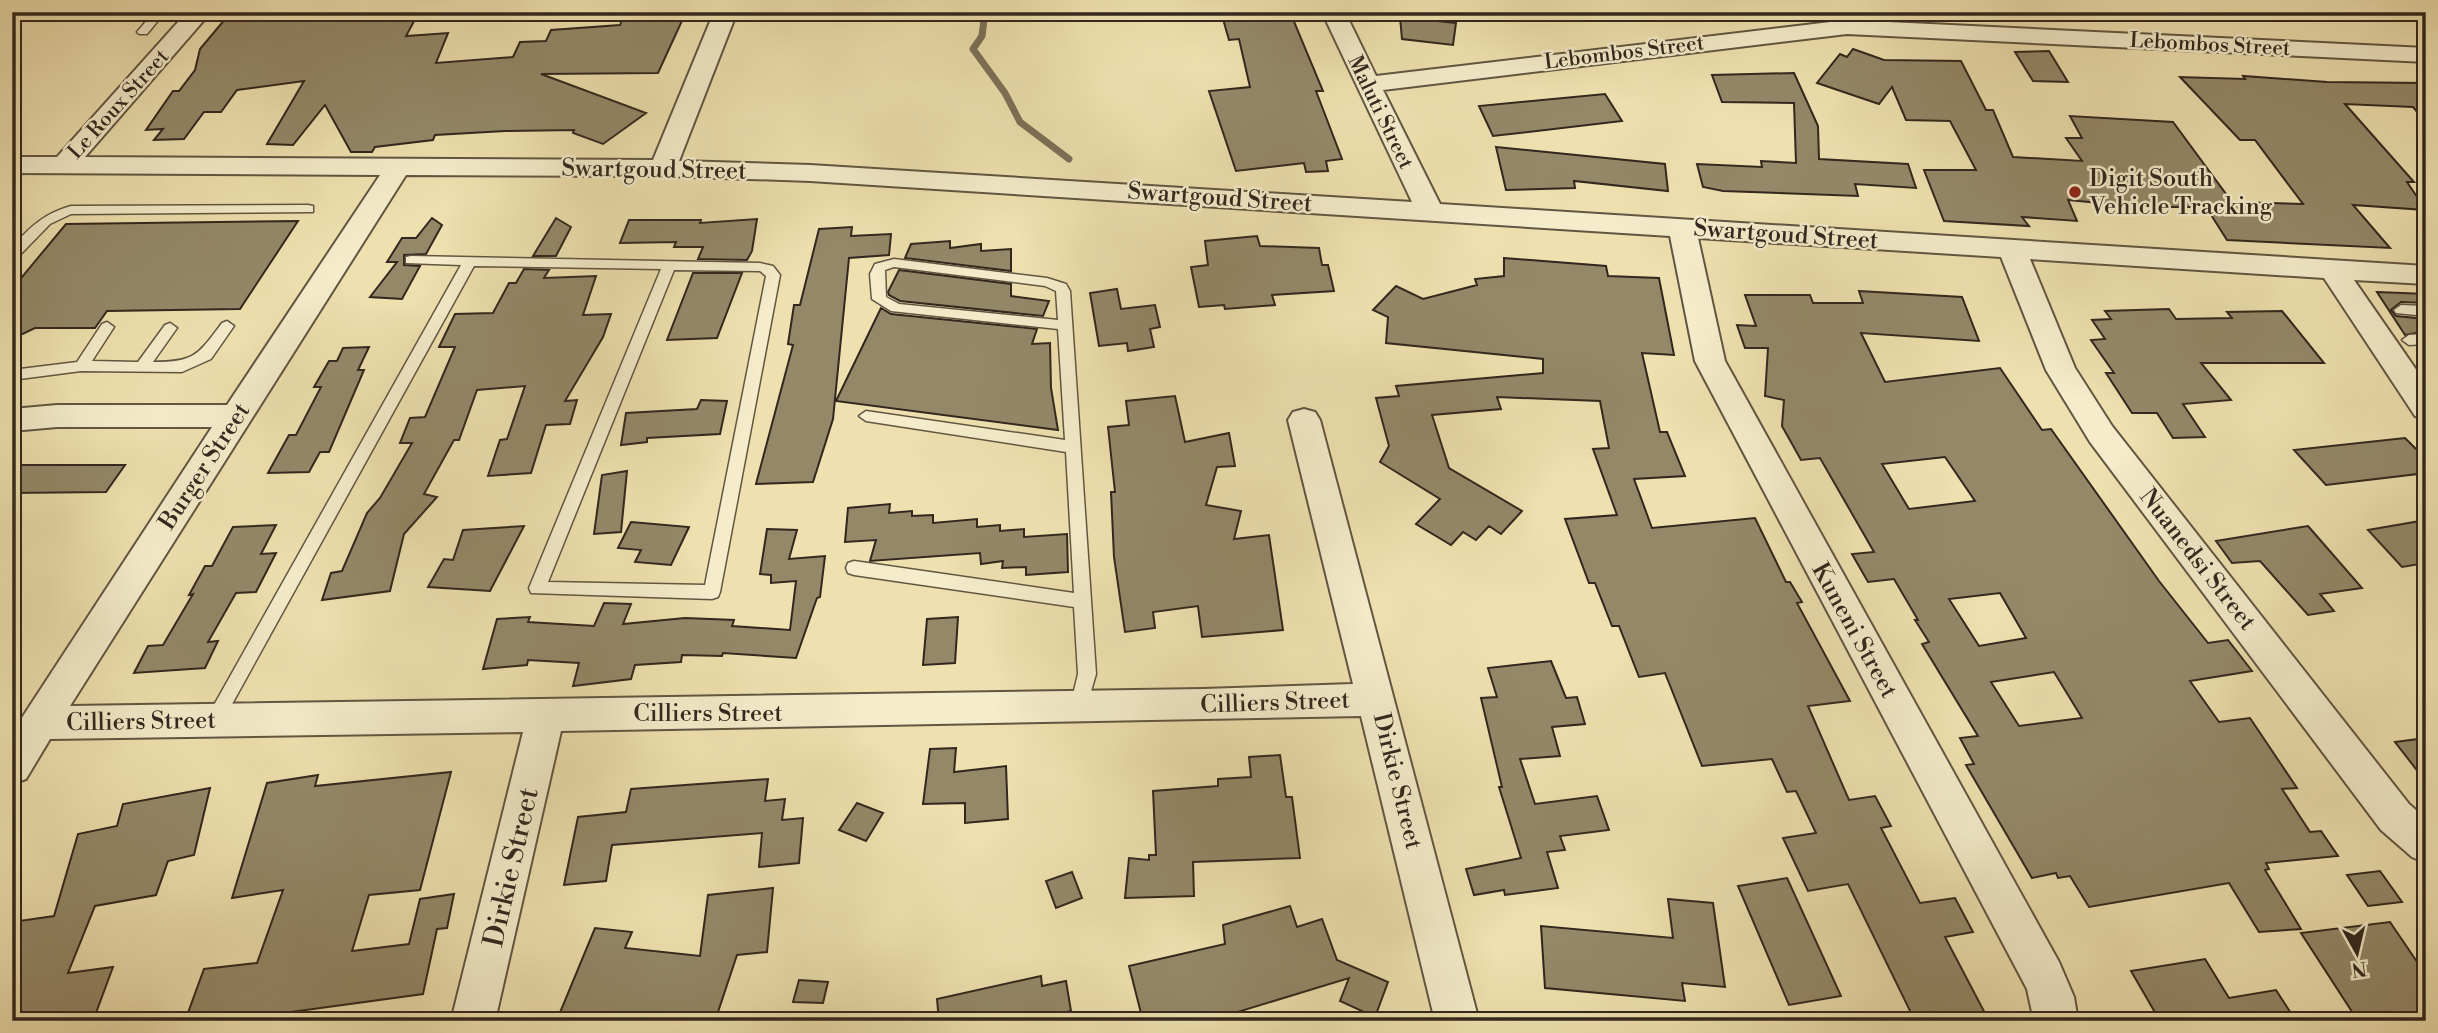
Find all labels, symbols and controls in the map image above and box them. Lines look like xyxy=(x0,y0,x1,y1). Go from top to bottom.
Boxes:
street label: Lebombos Street xyxy=(2129,28,2292,62)
street label: Lebombos Street xyxy=(1543,30,1706,76)
street label: Le Roux Street xyxy=(63,44,175,165)
street label: Maluti Street xyxy=(1341,51,1419,174)
street label: Swartgoud Street xyxy=(561,153,747,187)
place label: Digit South Vehicle Tracking xyxy=(2088,164,2273,222)
street label: Swartgoud Street xyxy=(1127,177,1314,219)
marker: Digit South Vehicle Tracking xyxy=(2067,184,2083,200)
street label: Swartgoud Street xyxy=(1693,214,1880,256)
street label: Burger Street xyxy=(152,397,257,537)
street label: Nuanedsi Street xyxy=(2132,483,2262,637)
street label: Kuneni Street xyxy=(1805,557,1904,704)
street label: Cilliers Street xyxy=(1200,685,1351,721)
street label: Cilliers Street xyxy=(633,699,783,729)
street label: Cilliers Street xyxy=(66,706,217,738)
street label: Dirkie Street xyxy=(1366,710,1429,853)
street label: Dirkie Street xyxy=(476,784,547,950)
north arrow xyxy=(2322,918,2392,988)
text: N xyxy=(2350,956,2368,982)

